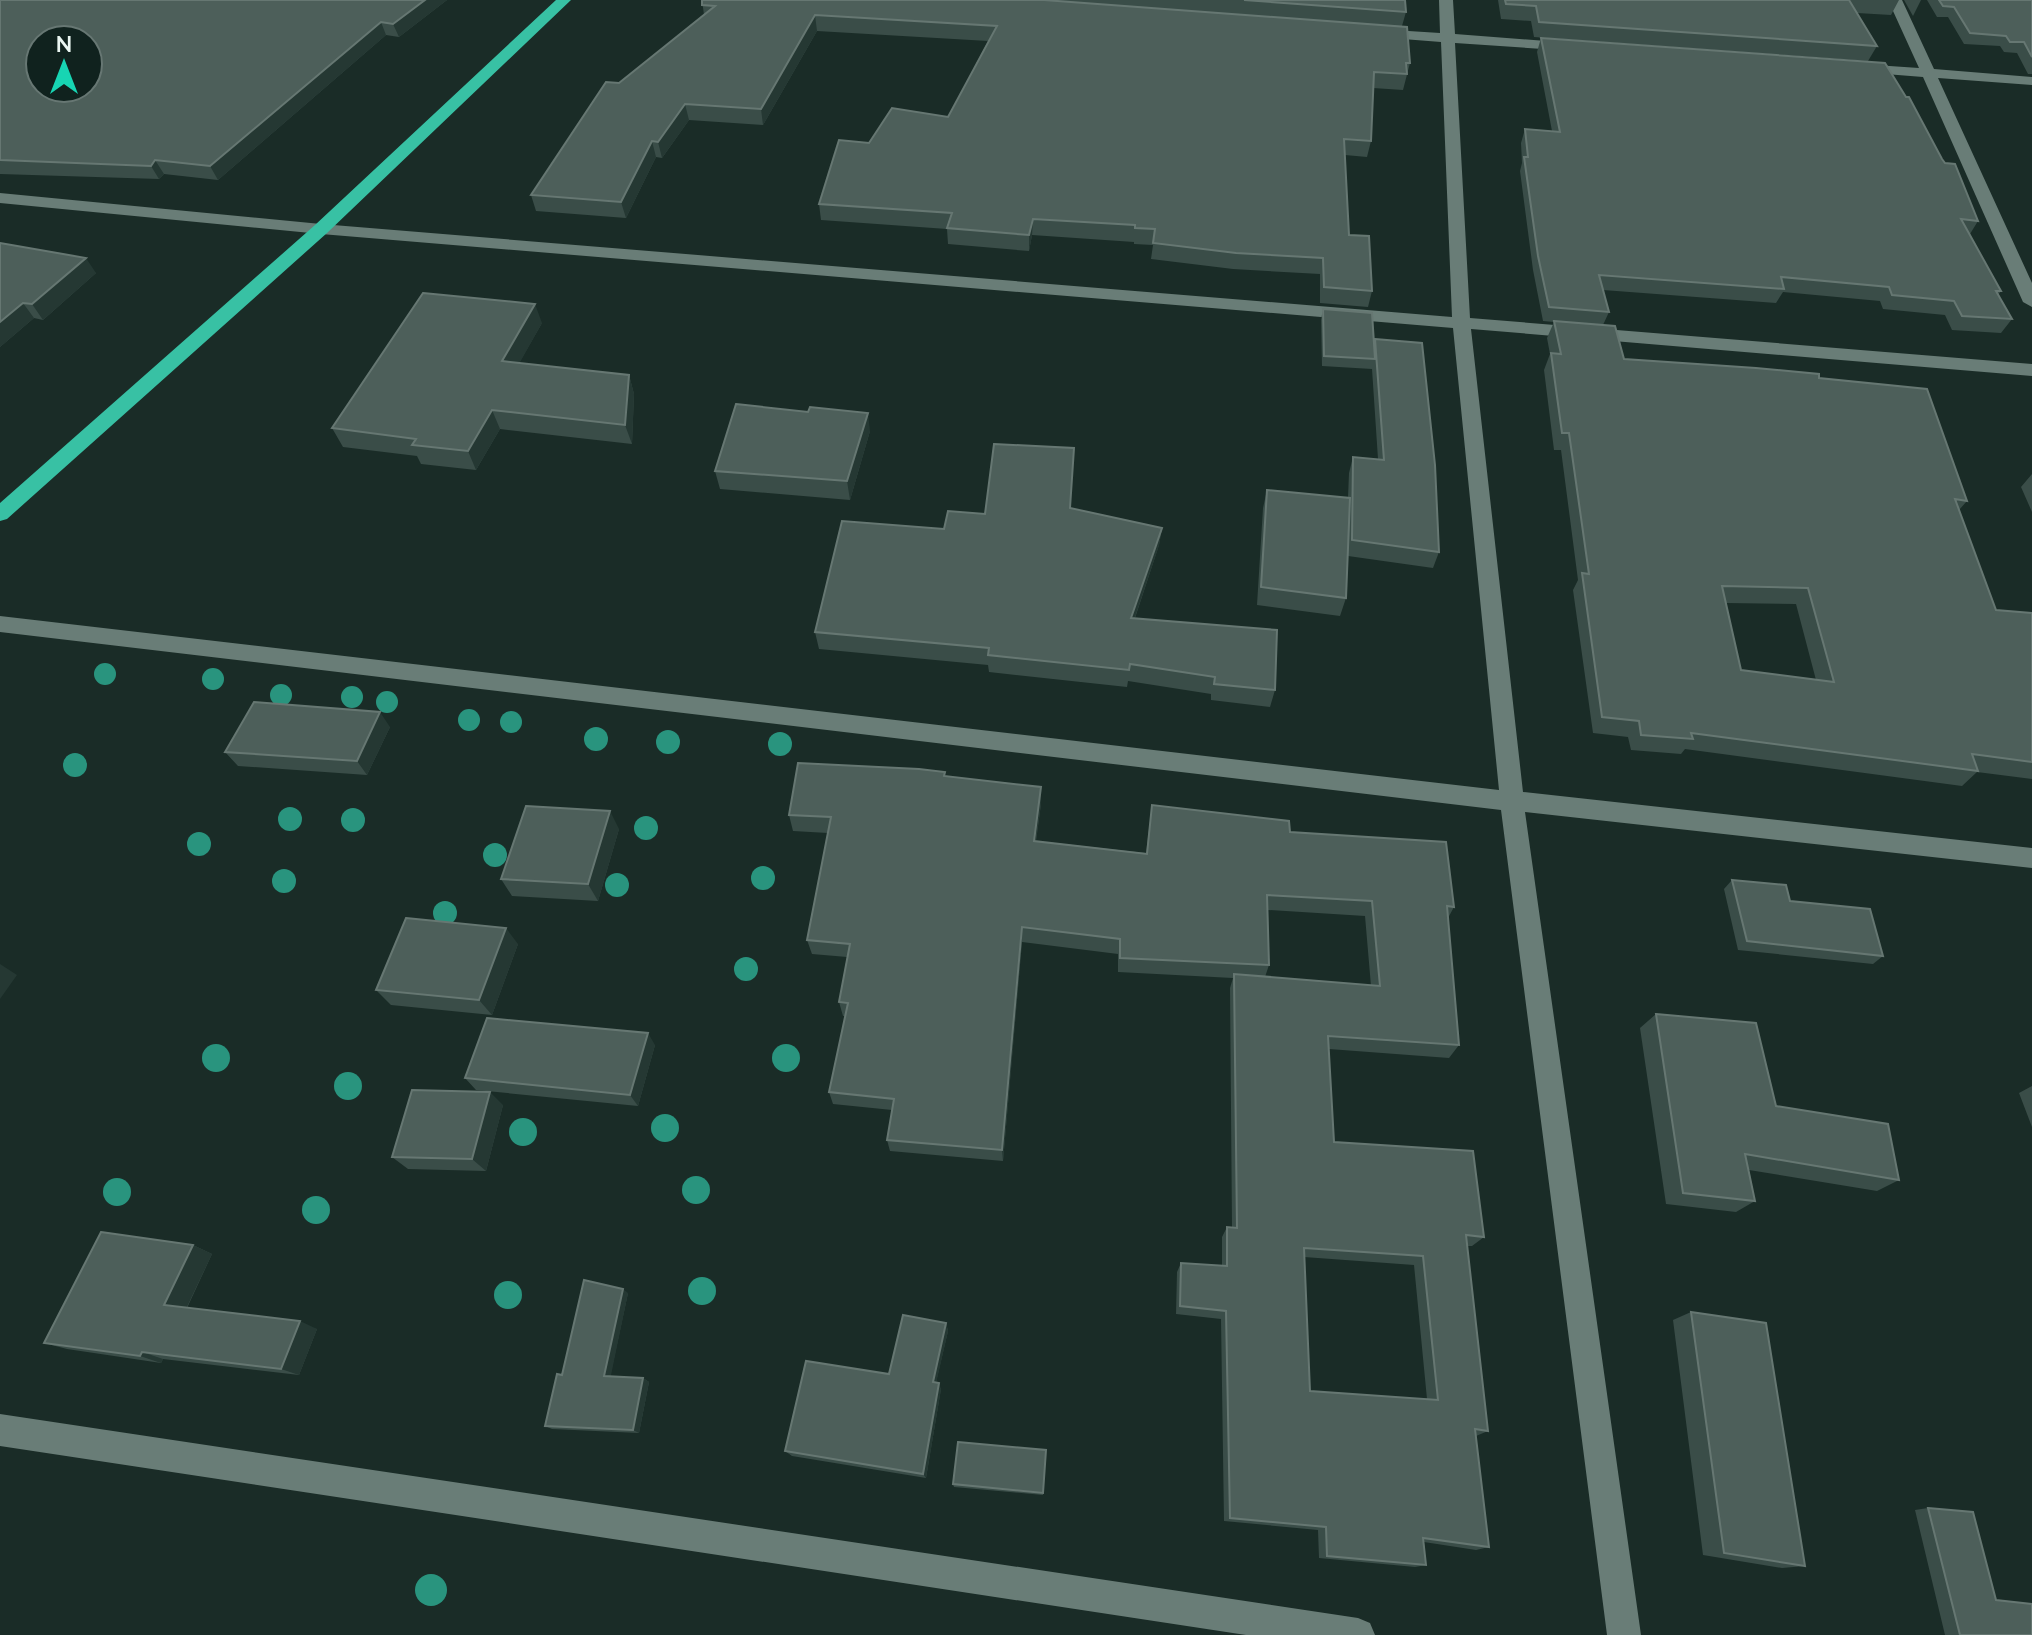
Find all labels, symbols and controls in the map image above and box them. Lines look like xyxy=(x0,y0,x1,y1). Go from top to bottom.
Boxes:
north arrow xyxy=(24,24,104,104)
text: N xyxy=(56,30,72,60)

